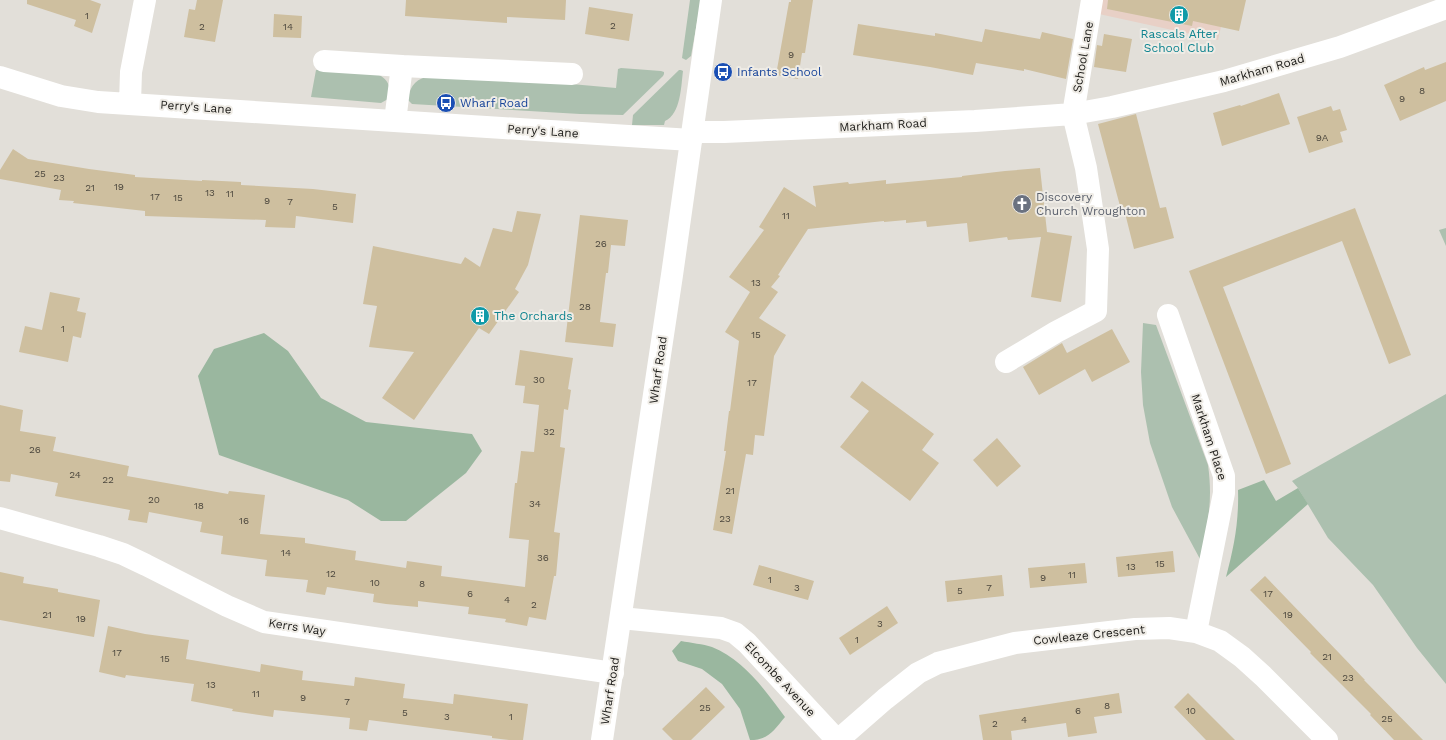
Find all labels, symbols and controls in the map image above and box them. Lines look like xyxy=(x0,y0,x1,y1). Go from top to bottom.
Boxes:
building icon: Rascals After School Club xyxy=(1168,4,1190,26)
house number: 1 xyxy=(85,10,89,21)
house number: 2 xyxy=(610,20,616,31)
street label: School Lane xyxy=(1070,20,1096,94)
house number: 2 xyxy=(199,21,205,32)
house number: 14 xyxy=(283,21,293,32)
place label: Rascals After School Club xyxy=(1141,27,1218,55)
house number: 9 xyxy=(788,49,794,60)
street label: Markham Road xyxy=(1218,51,1306,89)
bus stop icon: Infants School xyxy=(712,61,734,83)
place label: Infants School xyxy=(737,65,822,79)
house number: 8 xyxy=(1419,85,1425,96)
bus stop icon: Wharf Road xyxy=(435,92,457,114)
house number: 9 xyxy=(1399,93,1405,104)
place label: Wharf Road xyxy=(460,96,528,110)
street label: Perry's Lane xyxy=(160,98,232,116)
street label: Markham Road xyxy=(839,116,927,134)
street label: Perry's Lane xyxy=(507,122,579,140)
house number: 9A xyxy=(1316,132,1329,143)
house number: 25 xyxy=(34,168,46,179)
house number: 23 xyxy=(53,172,65,183)
house number: 19 xyxy=(114,181,124,192)
house number: 21 xyxy=(85,182,95,193)
house number: 13 xyxy=(205,187,215,198)
house number: 11 xyxy=(226,188,234,199)
place label: Discovery Church Wroughton xyxy=(1036,190,1146,218)
house number: 17 xyxy=(150,191,160,202)
house number: 15 xyxy=(173,192,183,203)
church icon: Discovery Church Wroughton xyxy=(1011,193,1033,215)
house number: 9 xyxy=(264,195,270,206)
house number: 7 xyxy=(287,196,293,207)
house number: 5 xyxy=(332,201,338,212)
house number: 11 xyxy=(782,210,790,221)
house number: 26 xyxy=(595,238,607,249)
house number: 13 xyxy=(751,277,761,288)
house number: 28 xyxy=(579,301,591,312)
building icon: The Orchards xyxy=(469,305,491,327)
place label: The Orchards xyxy=(494,309,573,323)
house number: 1 xyxy=(61,323,65,334)
house number: 15 xyxy=(751,329,761,340)
street label: Wharf Road xyxy=(646,335,670,405)
house number: 30 xyxy=(533,374,545,385)
house number: 17 xyxy=(747,377,757,388)
street label: Markham Place xyxy=(1188,392,1230,482)
house number: 32 xyxy=(543,426,555,437)
house number: 26 xyxy=(29,444,41,455)
house number: 24 xyxy=(69,469,81,480)
house number: 22 xyxy=(102,474,114,485)
house number: 21 xyxy=(725,485,735,496)
house number: 20 xyxy=(148,494,160,505)
house number: 34 xyxy=(529,498,541,509)
house number: 18 xyxy=(194,500,204,511)
house number: 23 xyxy=(719,513,731,524)
house number: 16 xyxy=(239,515,249,526)
house number: 14 xyxy=(281,547,291,558)
house number: 36 xyxy=(537,552,549,563)
house number: 15 xyxy=(1155,558,1165,569)
house number: 13 xyxy=(1126,561,1136,572)
house number: 12 xyxy=(326,568,336,579)
house number: 11 xyxy=(1068,569,1076,580)
house number: 9 xyxy=(1040,572,1046,583)
house number: 1 xyxy=(768,574,772,585)
house number: 10 xyxy=(370,577,380,588)
house number: 8 xyxy=(419,578,425,589)
house number: 3 xyxy=(794,582,800,593)
house number: 7 xyxy=(986,582,992,593)
house number: 5 xyxy=(957,585,963,596)
house number: 6 xyxy=(467,588,473,599)
house number: 17 xyxy=(1263,588,1273,599)
house number: 4 xyxy=(504,594,510,605)
house number: 2 xyxy=(531,599,537,610)
house number: 21 xyxy=(42,609,52,620)
house number: 19 xyxy=(1283,609,1293,620)
house number: 19 xyxy=(76,613,86,624)
street label: Kerrs Way xyxy=(267,616,327,639)
house number: 3 xyxy=(877,618,883,629)
street label: Cowleaze Crescent xyxy=(1032,622,1146,648)
house number: 1 xyxy=(855,634,859,645)
street label: Elcombe Avenue xyxy=(742,639,818,719)
house number: 17 xyxy=(112,647,122,658)
house number: 21 xyxy=(1322,651,1332,662)
house number: 15 xyxy=(160,653,170,664)
street label: Wharf Road xyxy=(598,656,622,726)
house number: 23 xyxy=(1342,672,1354,683)
house number: 13 xyxy=(206,679,216,690)
house number: 11 xyxy=(252,688,260,699)
house number: 9 xyxy=(300,692,306,703)
house number: 7 xyxy=(344,696,350,707)
house number: 8 xyxy=(1104,700,1110,711)
house number: 25 xyxy=(699,702,711,713)
house number: 6 xyxy=(1075,705,1081,716)
house number: 10 xyxy=(1186,705,1196,716)
house number: 5 xyxy=(402,707,408,718)
house number: 3 xyxy=(444,711,450,722)
house number: 1 xyxy=(509,711,513,722)
house number: 25 xyxy=(1381,713,1393,724)
house number: 4 xyxy=(1021,714,1027,725)
house number: 2 xyxy=(992,718,998,729)

